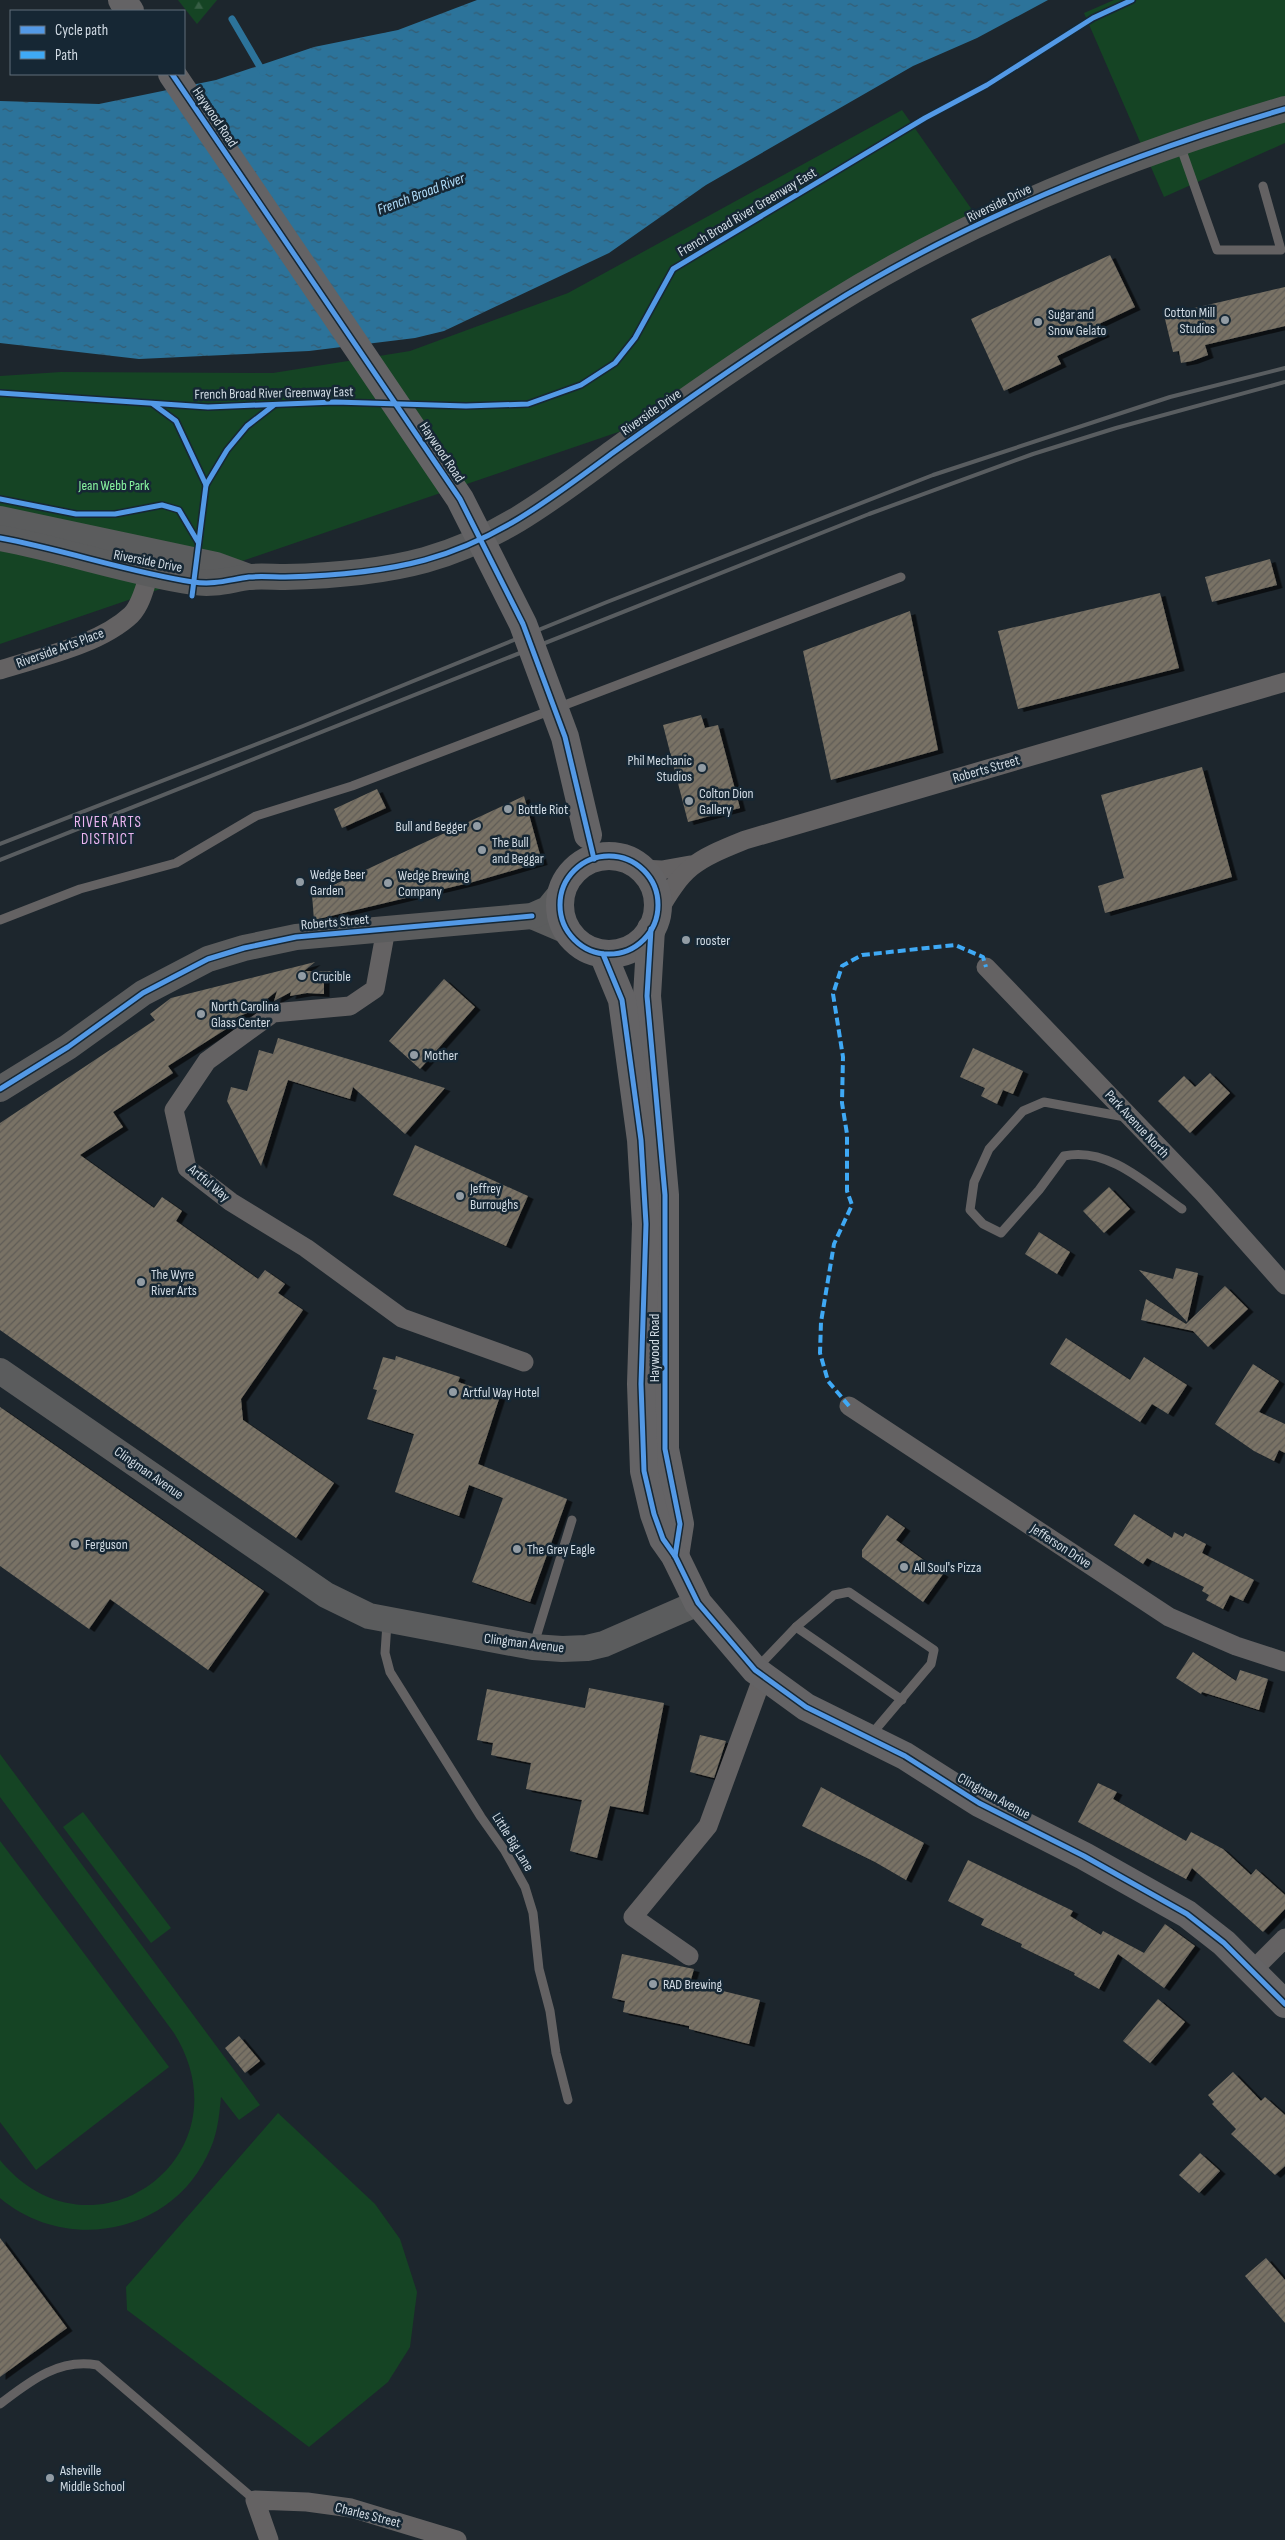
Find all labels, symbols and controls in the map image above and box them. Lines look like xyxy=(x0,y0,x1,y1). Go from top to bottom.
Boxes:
legend xyxy=(10,10,185,75)
text: Cycle path xyxy=(55,21,108,40)
text: Path xyxy=(55,46,78,65)
street label: Haywood Road xyxy=(189,84,241,150)
street label: French Broad River Greenway East xyxy=(674,164,820,260)
water label: French Broad River xyxy=(374,168,468,219)
street label: Riverside Drive xyxy=(964,180,1034,226)
place label: Cotton Mill Studios xyxy=(1164,304,1215,337)
place label: Sugar and Snow Gelato xyxy=(1048,306,1107,339)
marker: Cotton Mill Studios xyxy=(1219,314,1231,326)
marker: Sugar and Snow Gelato xyxy=(1032,316,1044,328)
street label: French Broad River Greenway East xyxy=(194,383,354,403)
street label: Riverside Drive xyxy=(618,385,684,439)
street label: Haywood Road xyxy=(416,419,468,485)
park label: Jean Webb Park xyxy=(78,477,150,494)
street label: Riverside Drive xyxy=(112,546,184,576)
street label: Riverside Arts Place xyxy=(14,624,106,672)
street label: Roberts Street xyxy=(951,751,1021,787)
place label: Phil Mechanic Studios xyxy=(628,752,692,785)
marker: Phil Mechanic Studios xyxy=(696,762,708,774)
place label: Colton Dion Gallery xyxy=(699,785,754,818)
marker: Colton Dion Gallery xyxy=(683,795,695,807)
place label: Bottle Riot xyxy=(518,801,568,818)
marker: Bottle Riot xyxy=(502,803,514,815)
district label: RIVER ARTS DISTRICT xyxy=(74,813,142,849)
place label: Bull and Begger xyxy=(395,818,467,835)
marker: Bull and Begger xyxy=(471,820,483,832)
place label: The Bull and Beggar xyxy=(492,834,544,867)
marker: The Bull and Beggar xyxy=(476,844,488,856)
place label: Wedge Beer Garden xyxy=(310,866,365,899)
place label: Wedge Brewing Company xyxy=(398,867,470,900)
marker: Wedge Beer Garden xyxy=(294,876,306,888)
marker: Wedge Brewing Company xyxy=(382,877,394,889)
street label: Roberts Street xyxy=(300,911,370,933)
place label: rooster xyxy=(696,932,730,949)
marker: rooster xyxy=(680,934,692,946)
place label: Crucible xyxy=(312,968,351,985)
marker: Crucible xyxy=(296,970,308,982)
place label: North Carolina Glass Center xyxy=(211,998,279,1031)
marker: North Carolina Glass Center xyxy=(195,1008,207,1020)
place label: Mother xyxy=(424,1047,458,1064)
marker: Mother xyxy=(408,1049,420,1061)
street label: Park Avenue North xyxy=(1101,1087,1173,1161)
street label: Artful Way xyxy=(184,1160,234,1206)
place label: Jeffrey Burroughs xyxy=(469,1180,518,1213)
marker: Jeffrey Burroughs xyxy=(454,1190,466,1202)
place label: The Wyre River Arts xyxy=(151,1266,197,1299)
marker: The Wyre River Arts xyxy=(135,1276,147,1288)
street label: Haywood Road xyxy=(646,1314,663,1382)
place label: Artful Way Hotel xyxy=(462,1384,539,1401)
marker: Artful Way Hotel xyxy=(447,1386,459,1398)
street label: Clingman Avenue xyxy=(111,1443,187,1503)
street label: Jefferson Drive xyxy=(1027,1519,1095,1572)
place label: Ferguson xyxy=(85,1536,128,1553)
marker: Ferguson xyxy=(69,1538,81,1550)
place label: The Grey Eagle xyxy=(527,1541,595,1558)
marker: The Grey Eagle xyxy=(511,1543,523,1555)
place label: All Soul's Pizza xyxy=(913,1559,981,1576)
marker: All Soul's Pizza xyxy=(898,1561,910,1573)
street label: Clingman Avenue xyxy=(483,1630,565,1656)
street label: Clingman Avenue xyxy=(955,1769,1033,1823)
street label: Little Big Lane xyxy=(488,1810,538,1874)
place label: RAD Brewing xyxy=(663,1976,723,1993)
marker: RAD Brewing xyxy=(647,1978,659,1990)
place label: Asheville Middle School xyxy=(59,2462,125,2495)
marker: Asheville Middle School xyxy=(44,2472,56,2484)
street label: Charles Street xyxy=(333,2499,403,2531)

